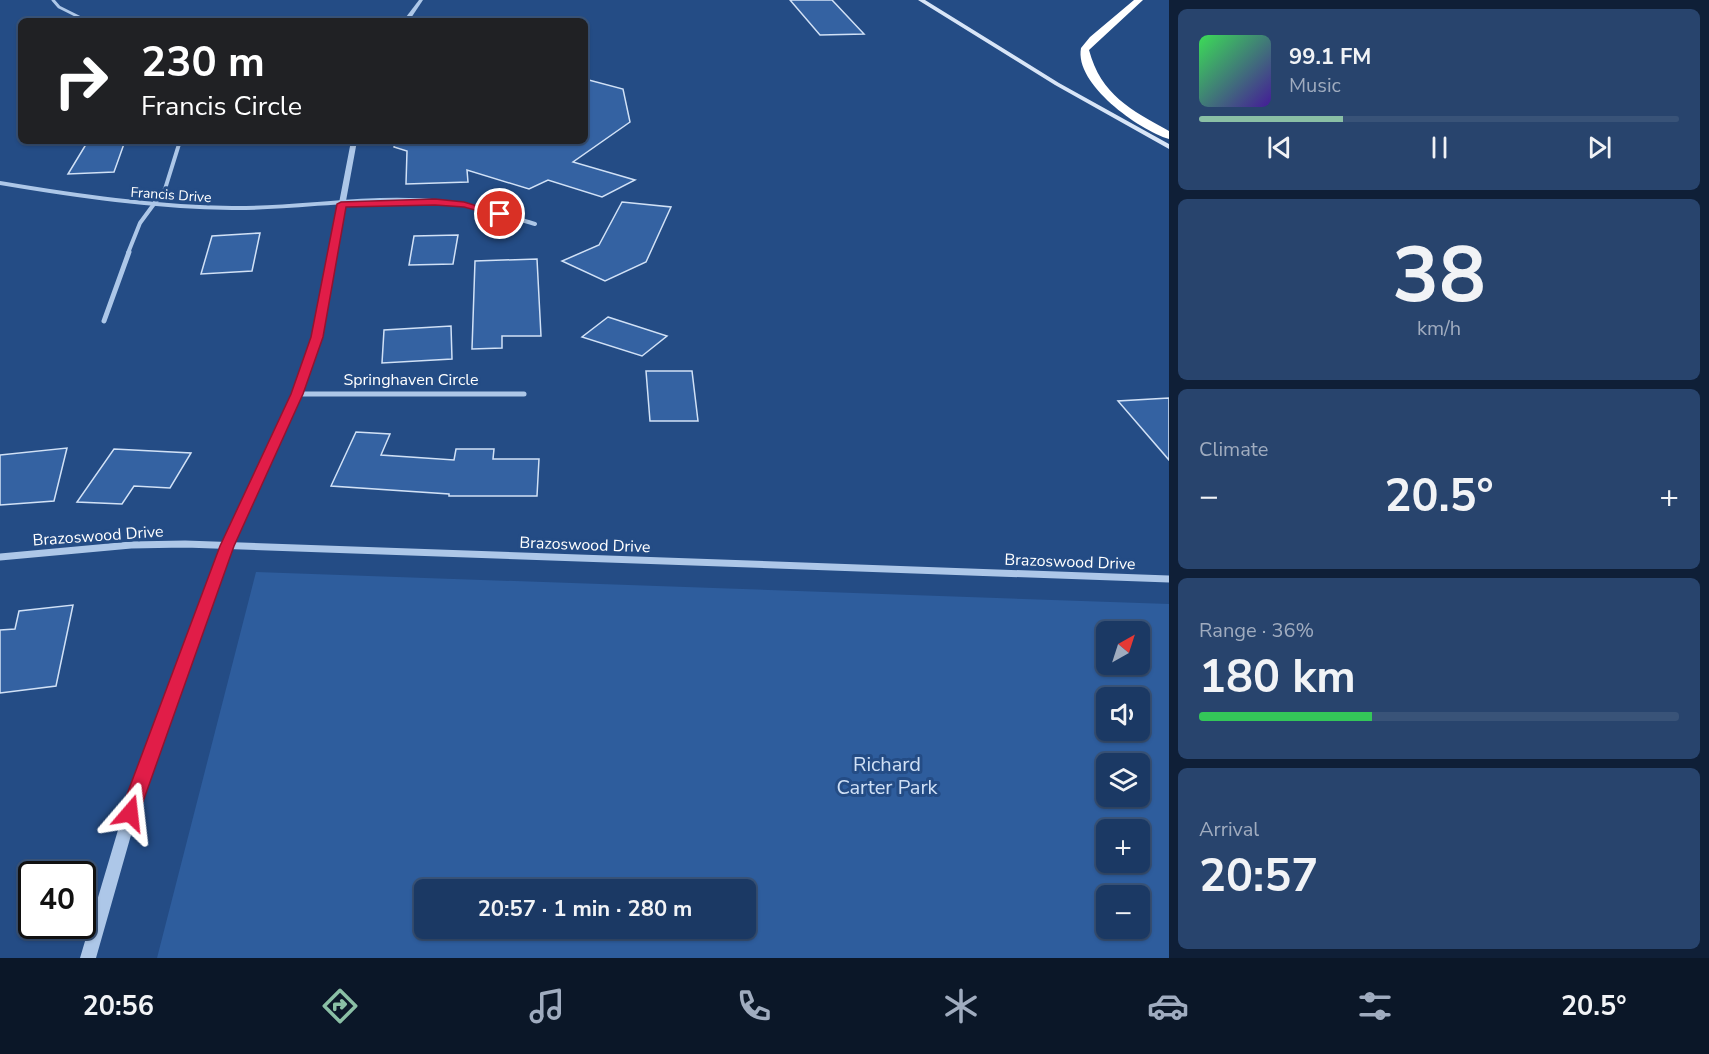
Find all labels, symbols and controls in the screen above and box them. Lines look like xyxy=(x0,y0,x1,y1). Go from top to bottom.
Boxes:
text: 230 m xyxy=(141,34,265,91)
icon: right xyxy=(42,42,120,120)
text: 99.1 FM xyxy=(1289,42,1371,72)
text: Music xyxy=(1289,72,1341,99)
text: Francis Circle xyxy=(141,88,302,125)
icon: previous xyxy=(1263,131,1296,164)
icon: pause xyxy=(1423,131,1456,164)
icon: next xyxy=(1583,131,1616,164)
street label: Francis Drive xyxy=(130,183,212,207)
pin xyxy=(474,188,525,239)
icon: arrive xyxy=(483,197,516,230)
text: 38 xyxy=(1392,222,1486,329)
text: km/h xyxy=(1417,315,1461,342)
street label: Springhaven Circle xyxy=(343,369,479,391)
text: Climate xyxy=(1199,436,1268,463)
text: 20.5° xyxy=(1384,466,1494,527)
text: − xyxy=(1199,474,1219,519)
text: + xyxy=(1659,474,1679,519)
street label: Brazoswood Drive xyxy=(32,520,164,552)
street label: Brazoswood Drive xyxy=(519,532,651,558)
street label: Brazoswood Drive xyxy=(1004,549,1136,575)
text: Range · 36% xyxy=(1199,617,1314,644)
north arrow xyxy=(1096,621,1150,675)
map controls xyxy=(1096,621,1150,939)
text: 180 km xyxy=(1199,647,1356,708)
button: sound xyxy=(1096,687,1150,741)
park label: Richard Carter Park xyxy=(836,751,939,801)
button: layers xyxy=(1096,753,1150,807)
position arrow xyxy=(98,781,162,845)
text: Arrival xyxy=(1199,816,1259,843)
button: + xyxy=(1096,819,1150,873)
text: 20:57 xyxy=(1199,846,1318,907)
speed limit sign: 40 xyxy=(18,861,96,939)
button: − xyxy=(1096,885,1150,939)
text: 20:57 · 1 min · 280 m xyxy=(478,894,692,924)
icon: directions xyxy=(319,985,361,1027)
icon: music xyxy=(526,985,568,1027)
icon: phone xyxy=(733,985,775,1027)
icon: climate xyxy=(940,985,982,1027)
icon: car xyxy=(1147,985,1189,1027)
icon: filters xyxy=(1354,985,1396,1027)
text: 20:56 xyxy=(82,988,154,1025)
text: 20.5° xyxy=(1561,988,1626,1025)

